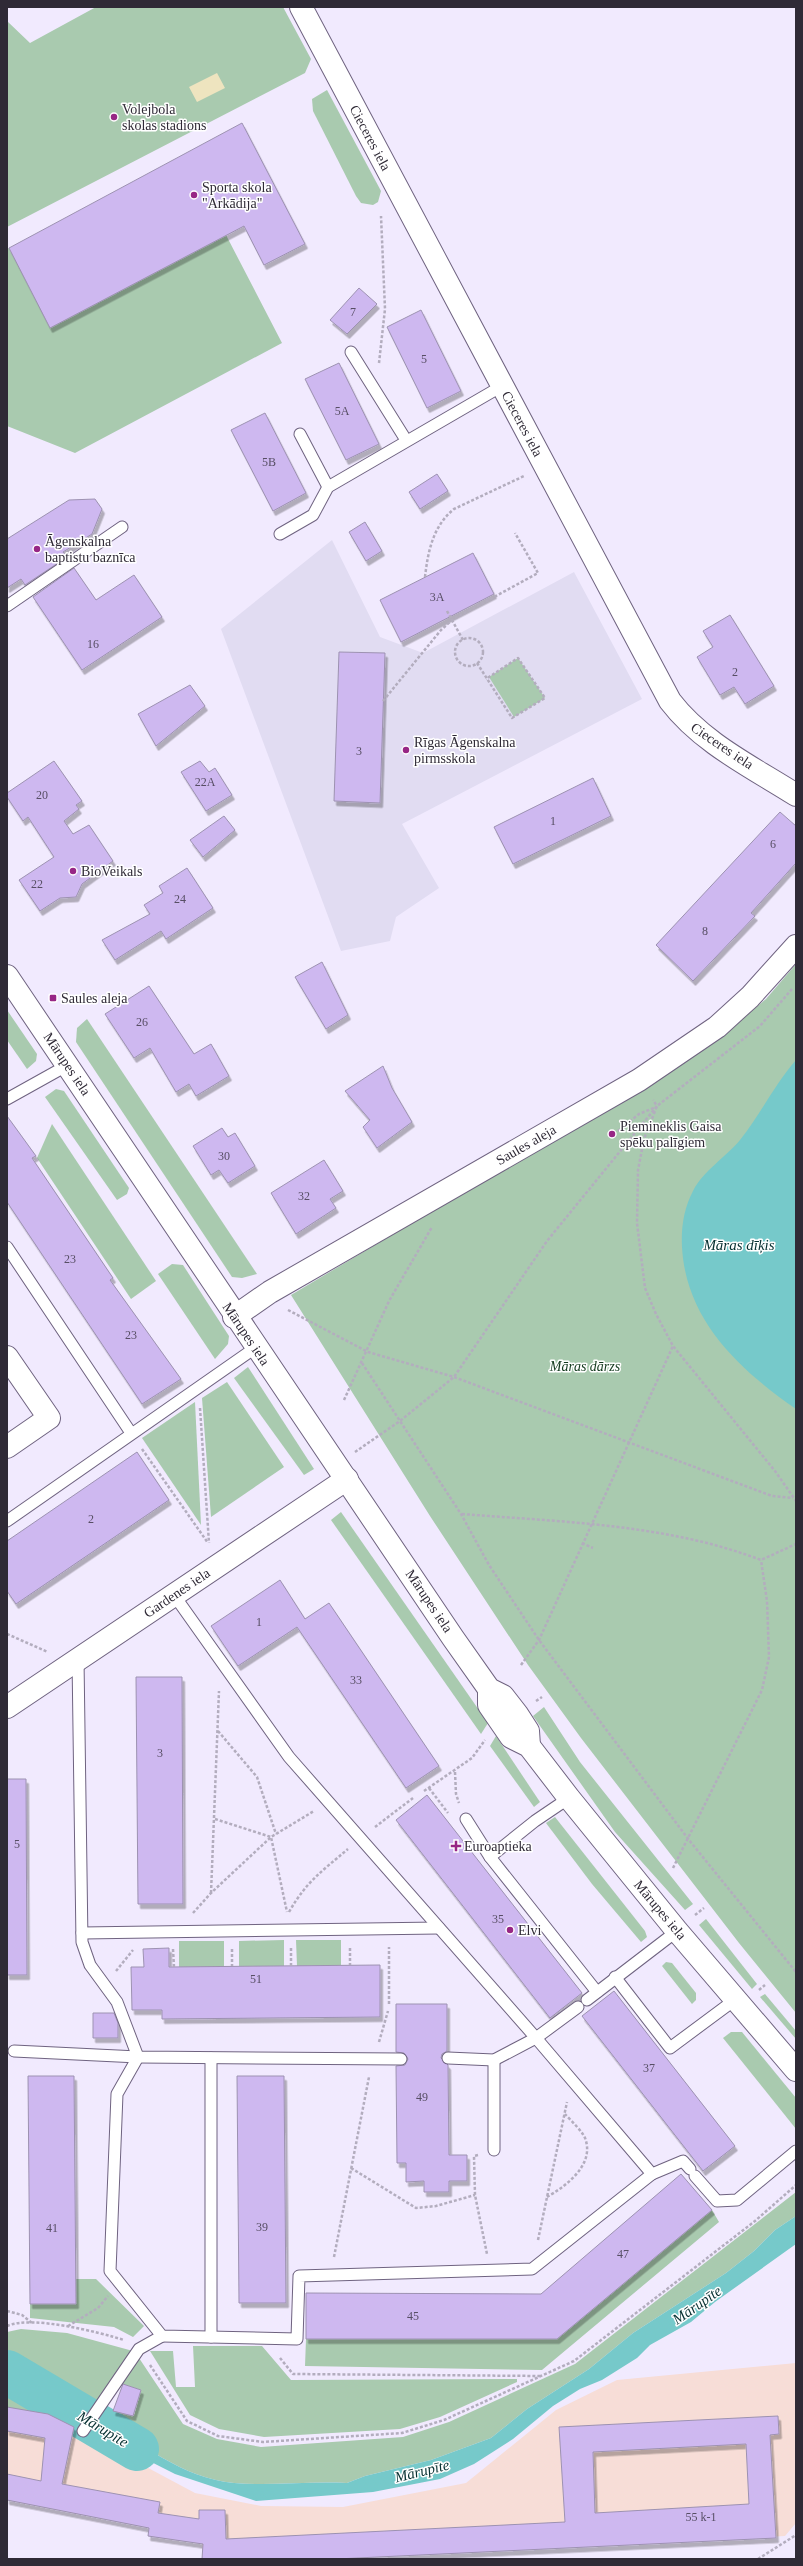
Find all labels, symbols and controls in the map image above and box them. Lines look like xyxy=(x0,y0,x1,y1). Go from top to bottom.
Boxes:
place label: Volejbola skolas stadions xyxy=(122,102,206,133)
street label: Cieceres iela xyxy=(346,103,394,174)
marker: Volejbola skolas stadions xyxy=(109,112,119,122)
place label: Sporta skola "Arkādija" xyxy=(202,180,272,211)
marker: Sporta skola "Arkādija" xyxy=(189,190,199,200)
house number: 7 xyxy=(350,305,356,319)
house number: 5 xyxy=(421,352,427,366)
street label: Cieceres iela xyxy=(498,389,546,460)
house number: 5A xyxy=(335,404,350,418)
house number: 5B xyxy=(262,455,276,469)
place label: Āgenskalna baptistu baznīca xyxy=(45,534,136,565)
marker: Āgenskalna baptistu baznīca xyxy=(32,544,42,554)
house number: 3A xyxy=(430,590,445,604)
house number: 16 xyxy=(87,637,99,651)
house number: 2 xyxy=(732,665,738,679)
street label: Cieceres iela xyxy=(688,720,757,773)
place label: Rīgas Āgenskalna pirmsskola xyxy=(414,735,516,766)
house number: 3 xyxy=(356,744,362,758)
marker: Rīgas Āgenskalna pirmsskola xyxy=(401,745,411,755)
house number: 22A xyxy=(195,775,216,789)
house number: 20 xyxy=(36,788,48,802)
house number: 1 xyxy=(550,814,556,828)
house number: 6 xyxy=(770,837,776,851)
place label: BioVeikals xyxy=(81,864,142,879)
marker: BioVeikals xyxy=(68,866,78,876)
house number: 22 xyxy=(31,877,43,891)
house number: 24 xyxy=(174,892,186,906)
house number: 8 xyxy=(702,924,708,938)
place label: Saules aleja xyxy=(61,991,128,1006)
marker: Saules aleja xyxy=(48,993,58,1003)
house number: 26 xyxy=(136,1015,148,1029)
street label: Mārupes iela xyxy=(40,1030,94,1099)
place label: Piemineklis Gaisa spēku palīgiem xyxy=(620,1119,722,1150)
street label: Saules aleja xyxy=(493,1121,559,1168)
marker: Piemineklis Gaisa spēku palīgiem xyxy=(607,1129,617,1139)
house number: 30 xyxy=(218,1149,230,1163)
house number: 32 xyxy=(298,1189,310,1203)
water label: Māras dīķis xyxy=(702,1237,775,1254)
house number: 23 xyxy=(64,1252,76,1266)
street label: Mārupes iela xyxy=(219,1300,273,1369)
house number: 23 xyxy=(125,1328,137,1342)
park label: Māras dārzs xyxy=(549,1359,621,1374)
house number: 2 xyxy=(88,1512,94,1526)
street label: Gardenes iela xyxy=(141,1565,214,1621)
street label: Mārupes iela xyxy=(402,1567,456,1636)
house number: 1 xyxy=(256,1615,262,1629)
house number: 33 xyxy=(350,1673,362,1687)
house number: 3 xyxy=(157,1746,163,1760)
house number: 5 xyxy=(14,1837,20,1851)
place label: Euroaptieka xyxy=(464,1839,532,1854)
marker: Euroaptieka xyxy=(451,1841,461,1851)
street label: Mārupes iela xyxy=(631,1877,690,1943)
house number: 35 xyxy=(492,1912,504,1926)
place label: Elvi xyxy=(518,1923,541,1938)
marker: Elvi xyxy=(505,1925,515,1935)
house number: 51 xyxy=(250,1972,262,1986)
house number: 37 xyxy=(643,2061,655,2075)
house number: 49 xyxy=(416,2090,428,2104)
house number: 39 xyxy=(256,2220,268,2234)
house number: 41 xyxy=(46,2221,58,2235)
house number: 47 xyxy=(617,2247,629,2261)
water label: Mārupīte xyxy=(669,2282,725,2328)
house number: 45 xyxy=(407,2309,419,2323)
water label: Mārupīte xyxy=(74,2407,131,2450)
water label: Mārupīte xyxy=(392,2456,451,2486)
house number: 55 k-1 xyxy=(686,2510,717,2524)

